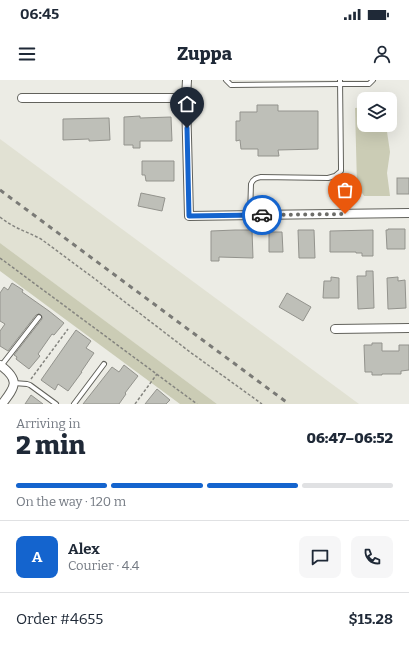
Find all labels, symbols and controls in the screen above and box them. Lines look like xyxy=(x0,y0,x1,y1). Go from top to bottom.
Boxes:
text: 06:45 xyxy=(20,5,59,23)
icon: menu xyxy=(16,43,38,65)
text: Zuppa xyxy=(177,43,232,65)
icon: person xyxy=(371,43,393,65)
pin xyxy=(170,87,204,128)
map controls xyxy=(357,92,397,132)
button: layers xyxy=(357,92,397,132)
icon: home xyxy=(176,93,198,115)
pin xyxy=(328,173,362,214)
icon: bag xyxy=(334,179,356,201)
courier xyxy=(242,195,282,235)
icon: car xyxy=(251,204,273,226)
text: Arriving in xyxy=(16,416,81,431)
text: 06:47–06:52 xyxy=(306,429,393,447)
text: 2 min xyxy=(16,430,86,461)
text: On the way · 120 m xyxy=(16,494,126,509)
button: chat xyxy=(299,536,341,578)
button: phone xyxy=(351,536,393,578)
text: Alex xyxy=(68,540,100,558)
text: A xyxy=(32,548,42,566)
text: Courier · 4.4 xyxy=(68,558,139,573)
text: Order #4655 xyxy=(16,610,103,628)
text: $15.28 xyxy=(348,610,393,628)

